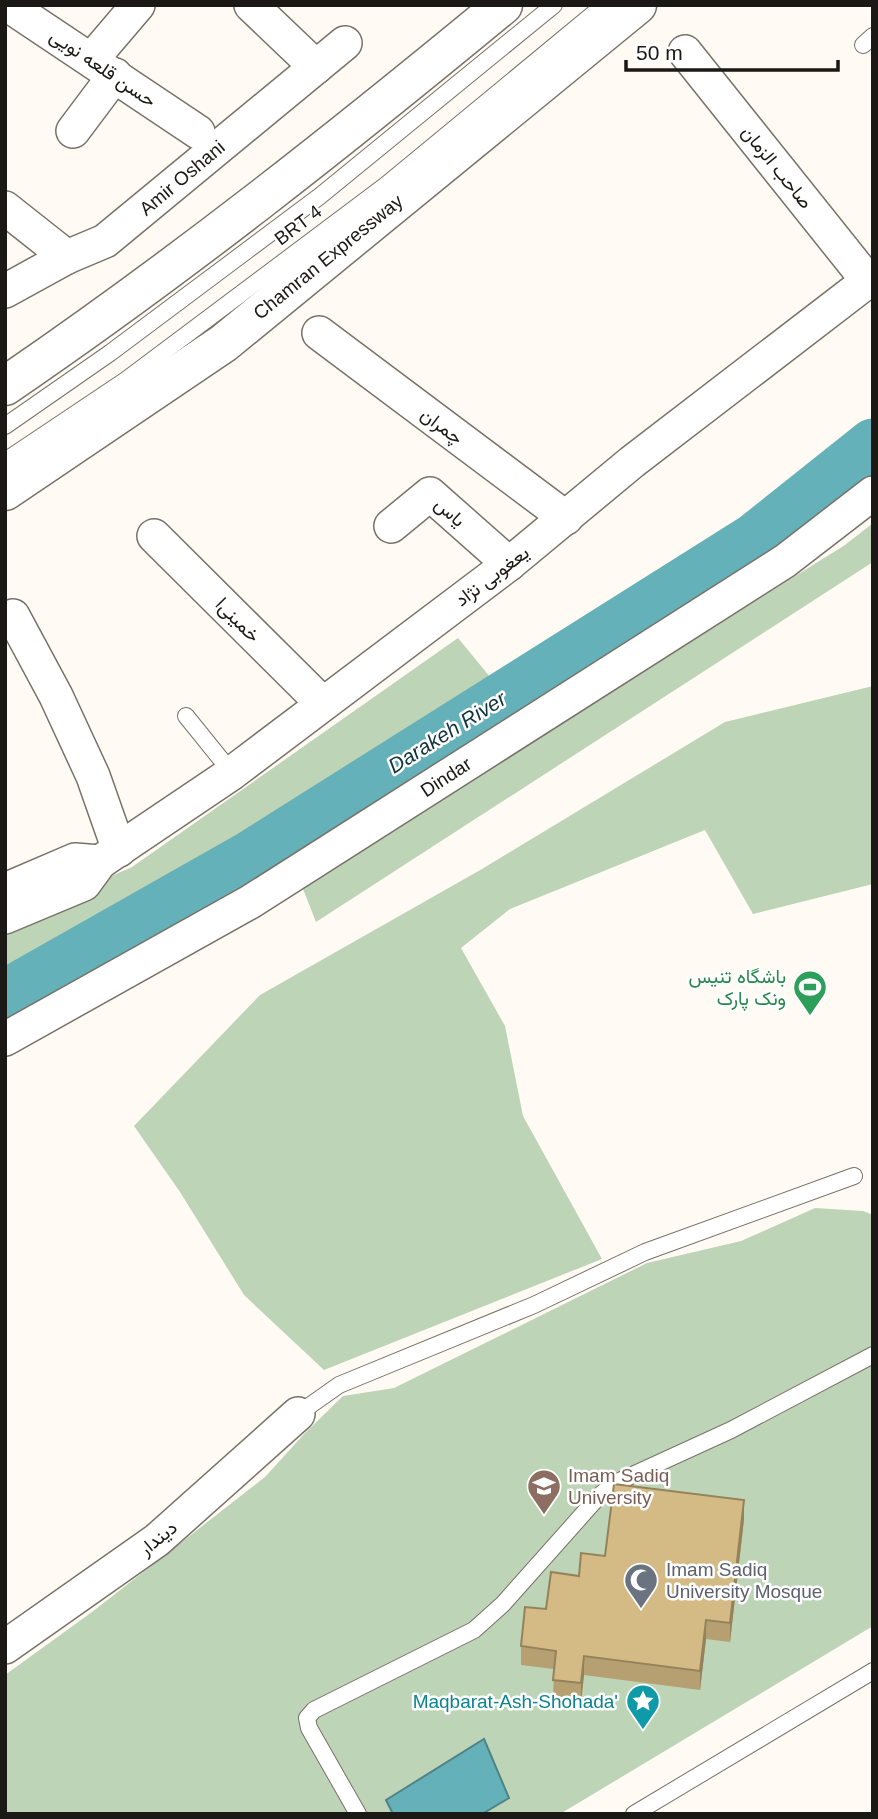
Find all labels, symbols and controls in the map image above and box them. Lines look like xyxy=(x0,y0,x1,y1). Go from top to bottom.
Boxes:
street label: حسن قلعه نویی xyxy=(45,25,160,112)
scale bar xyxy=(626,28,838,72)
text: 50 m xyxy=(636,41,683,64)
street label: صاحب الزمان xyxy=(737,121,817,213)
street label: Amir Oshani xyxy=(135,136,229,220)
street label: Chamran Expressway xyxy=(249,190,407,324)
street label: BRT 4 xyxy=(270,200,326,249)
street label: چمران xyxy=(415,403,467,451)
street label: یاس xyxy=(430,493,469,532)
street label: یعغوبی نژاد xyxy=(451,542,534,611)
street label: lخمینی xyxy=(211,594,264,647)
water label: Darakeh River xyxy=(384,686,511,777)
street label: Dindar xyxy=(417,753,476,801)
place label: باشگاه تنیس ونک پارک xyxy=(689,966,786,1012)
sports icon: باشگاه تنیس ونک پارک xyxy=(791,968,829,1017)
place label: Imam Sadiq University xyxy=(568,1465,669,1508)
school or university icon: Imam Sadiq University xyxy=(525,1467,563,1516)
street label: دیندار xyxy=(134,1516,182,1561)
place label: Imam Sadiq University Mosque xyxy=(666,1559,822,1602)
mosque icon: Imam Sadiq University Mosque xyxy=(622,1561,660,1610)
place icon: Maqbarat-Ash-Shohada' xyxy=(624,1682,662,1731)
place label: Maqbarat-Ash-Shohada' xyxy=(413,1691,618,1712)

